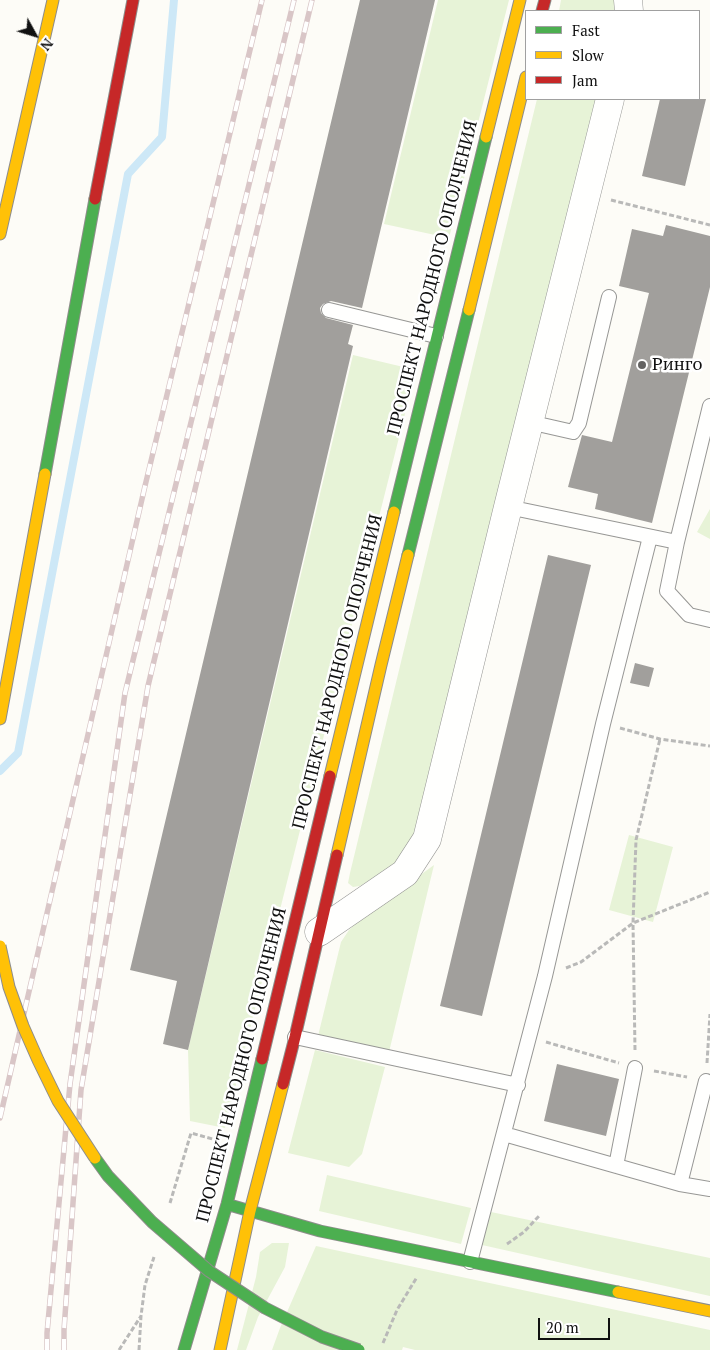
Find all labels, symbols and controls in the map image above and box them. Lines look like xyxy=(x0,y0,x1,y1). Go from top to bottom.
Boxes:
north arrow xyxy=(10,10,60,60)
legend xyxy=(525,10,700,100)
text: Fast xyxy=(572,20,600,40)
text: N xyxy=(36,35,58,55)
text: Slow xyxy=(572,45,604,65)
text: Jam xyxy=(572,70,598,90)
street label: ПРОСПЕКТ НАРОДНОГО ОПОЛЧЕНИЯ xyxy=(383,118,483,438)
place label: Ринго xyxy=(652,354,702,376)
marker: Ринго xyxy=(636,359,648,371)
street label: ПРОСПЕКТ НАРОДНОГО ОПОЛЧЕНИЯ xyxy=(288,512,388,832)
street label: ПРОСПЕКТ НАРОДНОГО ОПОЛЧЕНИЯ xyxy=(192,905,292,1225)
scale bar xyxy=(540,1308,612,1340)
text: 20 m xyxy=(546,1317,579,1337)

